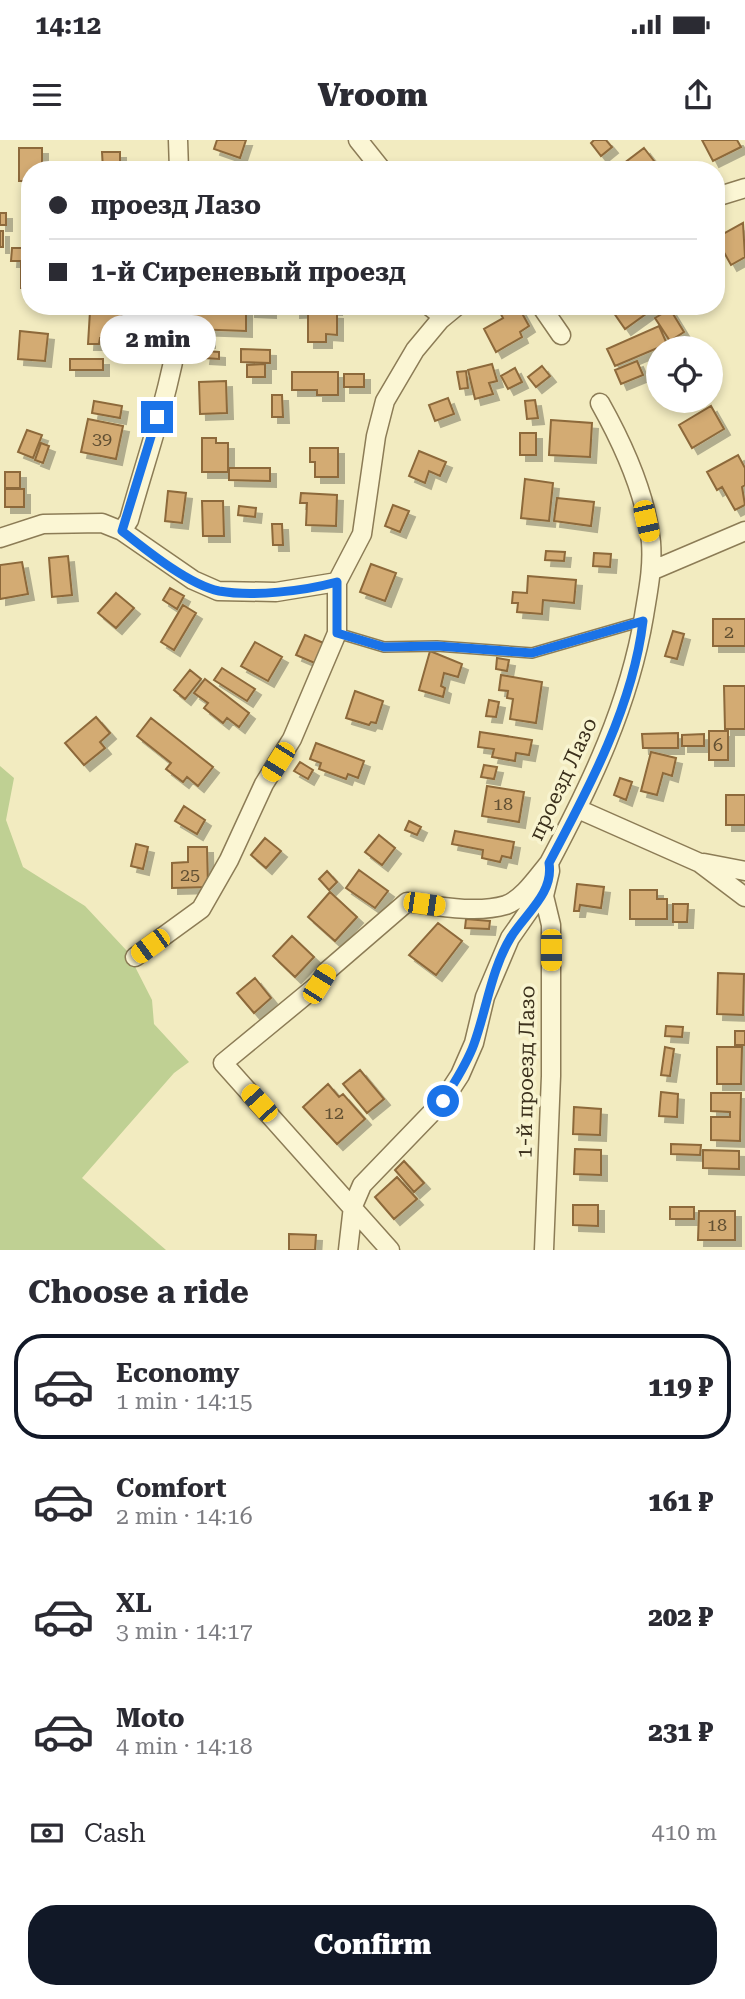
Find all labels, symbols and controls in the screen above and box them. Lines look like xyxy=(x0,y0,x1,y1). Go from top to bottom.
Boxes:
text: 14:12 xyxy=(35,10,101,40)
icon: menu xyxy=(28,76,66,114)
text: Vroom xyxy=(317,76,428,114)
icon: share xyxy=(679,76,717,114)
text: проезд Лазо xyxy=(91,190,261,220)
text: 1-й Сиреневый проезд xyxy=(91,257,406,287)
callout: 2 min xyxy=(99,316,215,364)
text: 2 min xyxy=(126,326,190,353)
map controls xyxy=(646,336,723,413)
button: locate xyxy=(646,336,723,413)
route end xyxy=(141,401,173,433)
house number: 39 xyxy=(92,428,112,449)
car xyxy=(632,498,661,544)
house number: 2 xyxy=(724,621,734,642)
street label: проезд Лазо xyxy=(524,714,602,844)
house number: 6 xyxy=(713,734,723,755)
car xyxy=(258,739,299,785)
house number: 18 xyxy=(493,793,513,814)
house number: 25 xyxy=(180,864,200,885)
car xyxy=(402,891,447,917)
car xyxy=(127,925,174,967)
car xyxy=(541,929,562,971)
car xyxy=(299,961,340,1007)
street label: 1-й проезд Лазо xyxy=(512,985,540,1159)
car xyxy=(238,1080,281,1126)
route start xyxy=(427,1085,459,1117)
house number: 12 xyxy=(324,1102,344,1123)
house number: 18 xyxy=(707,1214,727,1235)
text: Choose a ride xyxy=(28,1273,249,1311)
icon: car xyxy=(32,1355,95,1418)
text: Economy xyxy=(116,1358,239,1388)
text: 119 ₽ xyxy=(648,1372,713,1402)
text: 1 min · 14:15 xyxy=(116,1388,253,1415)
icon: car xyxy=(32,1470,95,1533)
text: Comfort xyxy=(116,1473,226,1503)
text: 161 ₽ xyxy=(648,1487,713,1517)
text: 2 min · 14:16 xyxy=(116,1503,253,1530)
icon: car xyxy=(32,1585,95,1648)
text: XL xyxy=(116,1588,152,1618)
text: 202 ₽ xyxy=(648,1602,713,1632)
text: 3 min · 14:17 xyxy=(116,1618,253,1645)
icon: car xyxy=(32,1700,95,1763)
text: Moto xyxy=(116,1703,185,1733)
text: 231 ₽ xyxy=(648,1717,713,1747)
text: 4 min · 14:18 xyxy=(116,1733,253,1760)
icon: cash xyxy=(28,1814,66,1852)
text: Cash xyxy=(84,1818,146,1848)
text: 410 m xyxy=(652,1819,717,1846)
button: Confirm xyxy=(28,1905,717,1985)

